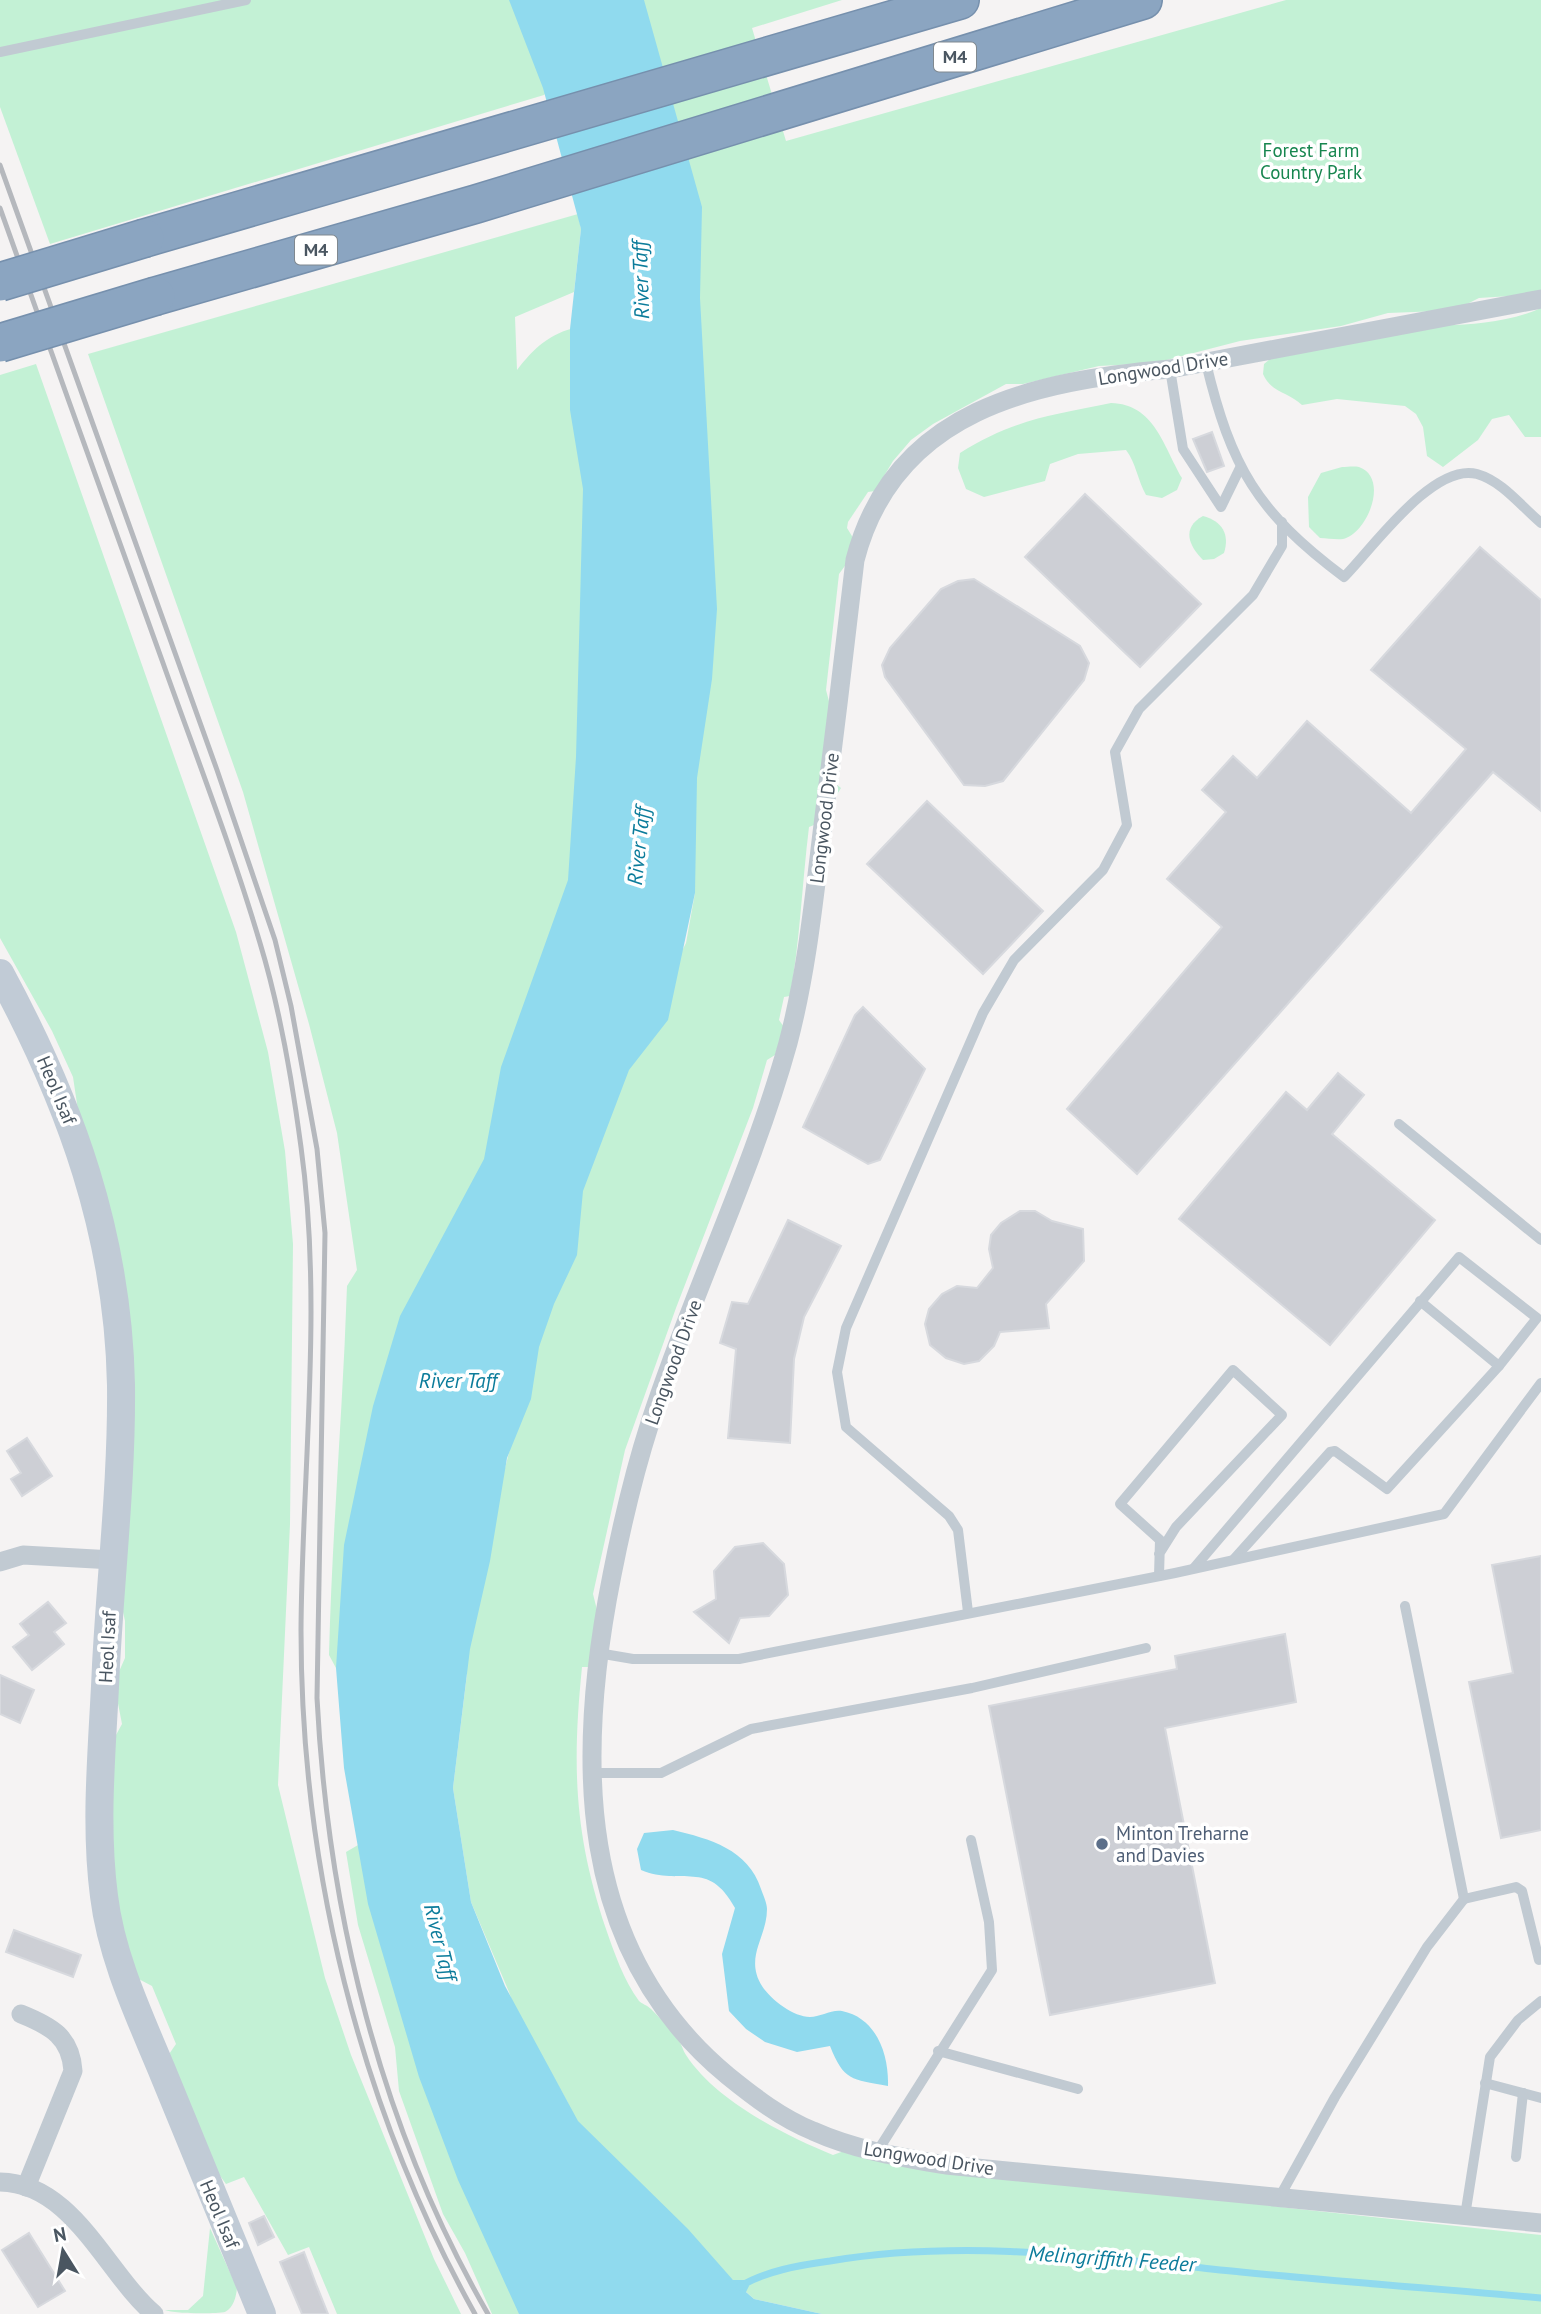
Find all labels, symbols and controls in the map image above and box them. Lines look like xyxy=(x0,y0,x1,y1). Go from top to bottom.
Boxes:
road number: M4 xyxy=(934,42,976,72)
park label: Forest Farm Country Park xyxy=(1260,138,1362,184)
road number: M4 xyxy=(295,236,337,264)
water label: River Taff xyxy=(625,236,655,320)
street label: Longwood Drive xyxy=(1096,346,1230,390)
street label: Longwood Drive xyxy=(804,751,844,885)
water label: River Taff xyxy=(621,801,656,886)
street label: Heol Isaf xyxy=(32,1052,82,1129)
street label: Longwood Drive xyxy=(639,1296,707,1428)
water label: River Taff xyxy=(419,1367,501,1394)
street label: Heol Isaf xyxy=(93,1609,121,1684)
place label: Minton Treharne and Davies xyxy=(1116,1821,1249,1867)
marker: Minton Treharne and Davies xyxy=(1094,1836,1110,1852)
water label: River Taff xyxy=(418,1901,464,1987)
street label: Longwood Drive xyxy=(862,2136,996,2180)
street label: Heol Isaf xyxy=(195,2176,245,2253)
north arrow xyxy=(28,2216,98,2286)
text: N xyxy=(51,2221,68,2247)
water label: Melingriffith Feeder xyxy=(1028,2239,1199,2278)

